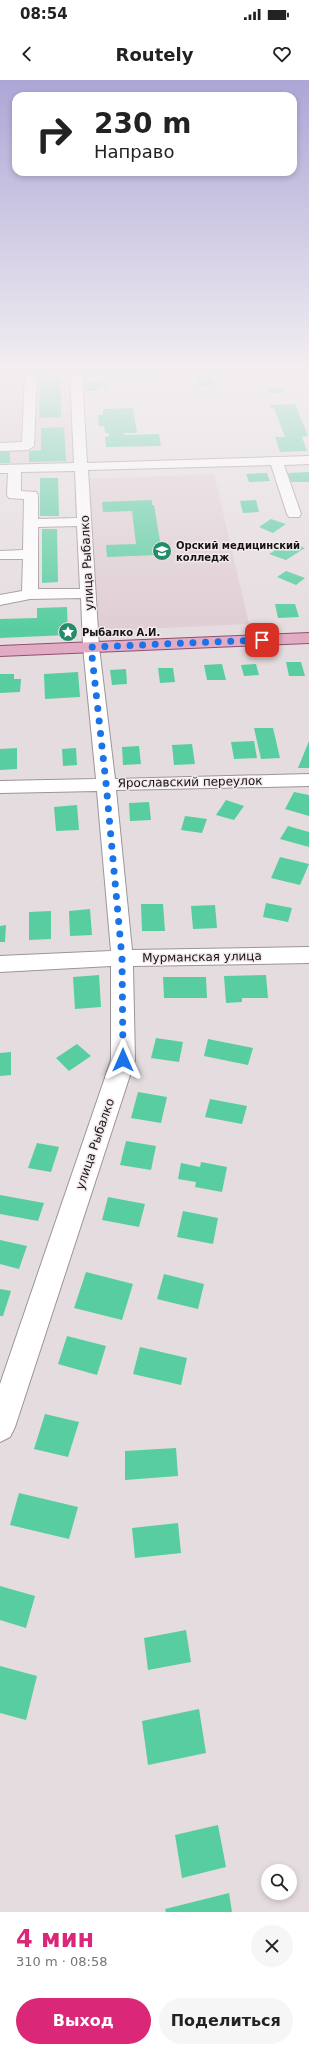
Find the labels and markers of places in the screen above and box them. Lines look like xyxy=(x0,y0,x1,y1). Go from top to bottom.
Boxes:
school or university icon: Орский медицинский колледж xyxy=(151,540,173,562)
place label: Орский медицинский колледж xyxy=(176,540,300,563)
place icon: Рыбалко А.И. xyxy=(57,621,79,643)
pin xyxy=(245,623,279,657)
place label: Рыбалко А.И. xyxy=(82,627,160,638)

